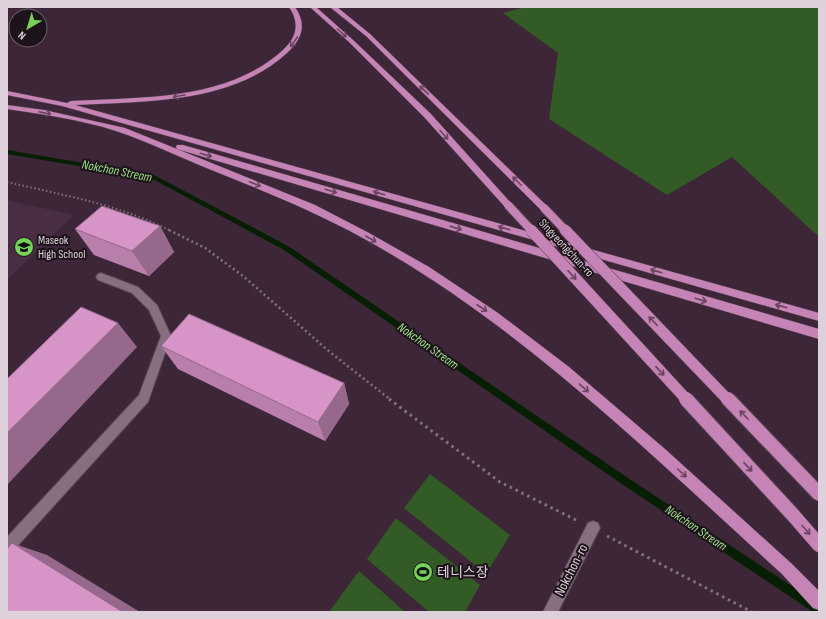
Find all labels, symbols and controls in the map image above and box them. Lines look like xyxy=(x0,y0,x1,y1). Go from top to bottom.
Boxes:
north arrow xyxy=(8,8,48,48)
text: N xyxy=(16,28,28,42)
one-way arrow xyxy=(337,28,347,37)
one-way arrow xyxy=(290,36,298,47)
one-way arrow xyxy=(419,85,429,95)
one-way arrow xyxy=(173,92,186,100)
one-way arrow xyxy=(39,109,52,117)
one-way arrow xyxy=(440,129,449,140)
one-way arrow xyxy=(199,152,212,159)
water label: Nokchon Stream xyxy=(81,156,153,186)
one-way arrow xyxy=(512,176,522,186)
one-way arrow xyxy=(249,181,261,189)
one-way arrow xyxy=(324,188,337,195)
one-way arrow xyxy=(373,189,386,196)
street label: Singyeongchun-ro xyxy=(535,216,597,280)
one-way arrow xyxy=(498,224,511,231)
one-way arrow xyxy=(449,225,462,232)
place label: Maseok High School xyxy=(38,233,85,262)
one-way arrow xyxy=(365,235,377,243)
school or university icon: Maseok High School xyxy=(13,236,35,258)
one-way arrow xyxy=(650,267,663,274)
one-way arrow xyxy=(568,270,577,281)
one-way arrow xyxy=(695,297,708,304)
one-way arrow xyxy=(775,302,788,309)
one-way arrow xyxy=(476,303,487,312)
one-way arrow xyxy=(649,316,658,326)
water label: Nokchon Stream xyxy=(394,319,462,373)
one-way arrow xyxy=(655,366,665,376)
one-way arrow xyxy=(579,383,589,392)
one-way arrow xyxy=(739,410,749,420)
one-way arrow xyxy=(743,462,753,472)
one-way arrow xyxy=(677,469,687,478)
water label: Nokchon Stream xyxy=(662,502,730,554)
one-way arrow xyxy=(801,525,810,536)
street label: Nokchon-ro xyxy=(551,541,591,599)
sports icon: 테니스장 xyxy=(412,561,434,583)
place label: 테니스장 xyxy=(437,564,489,581)

